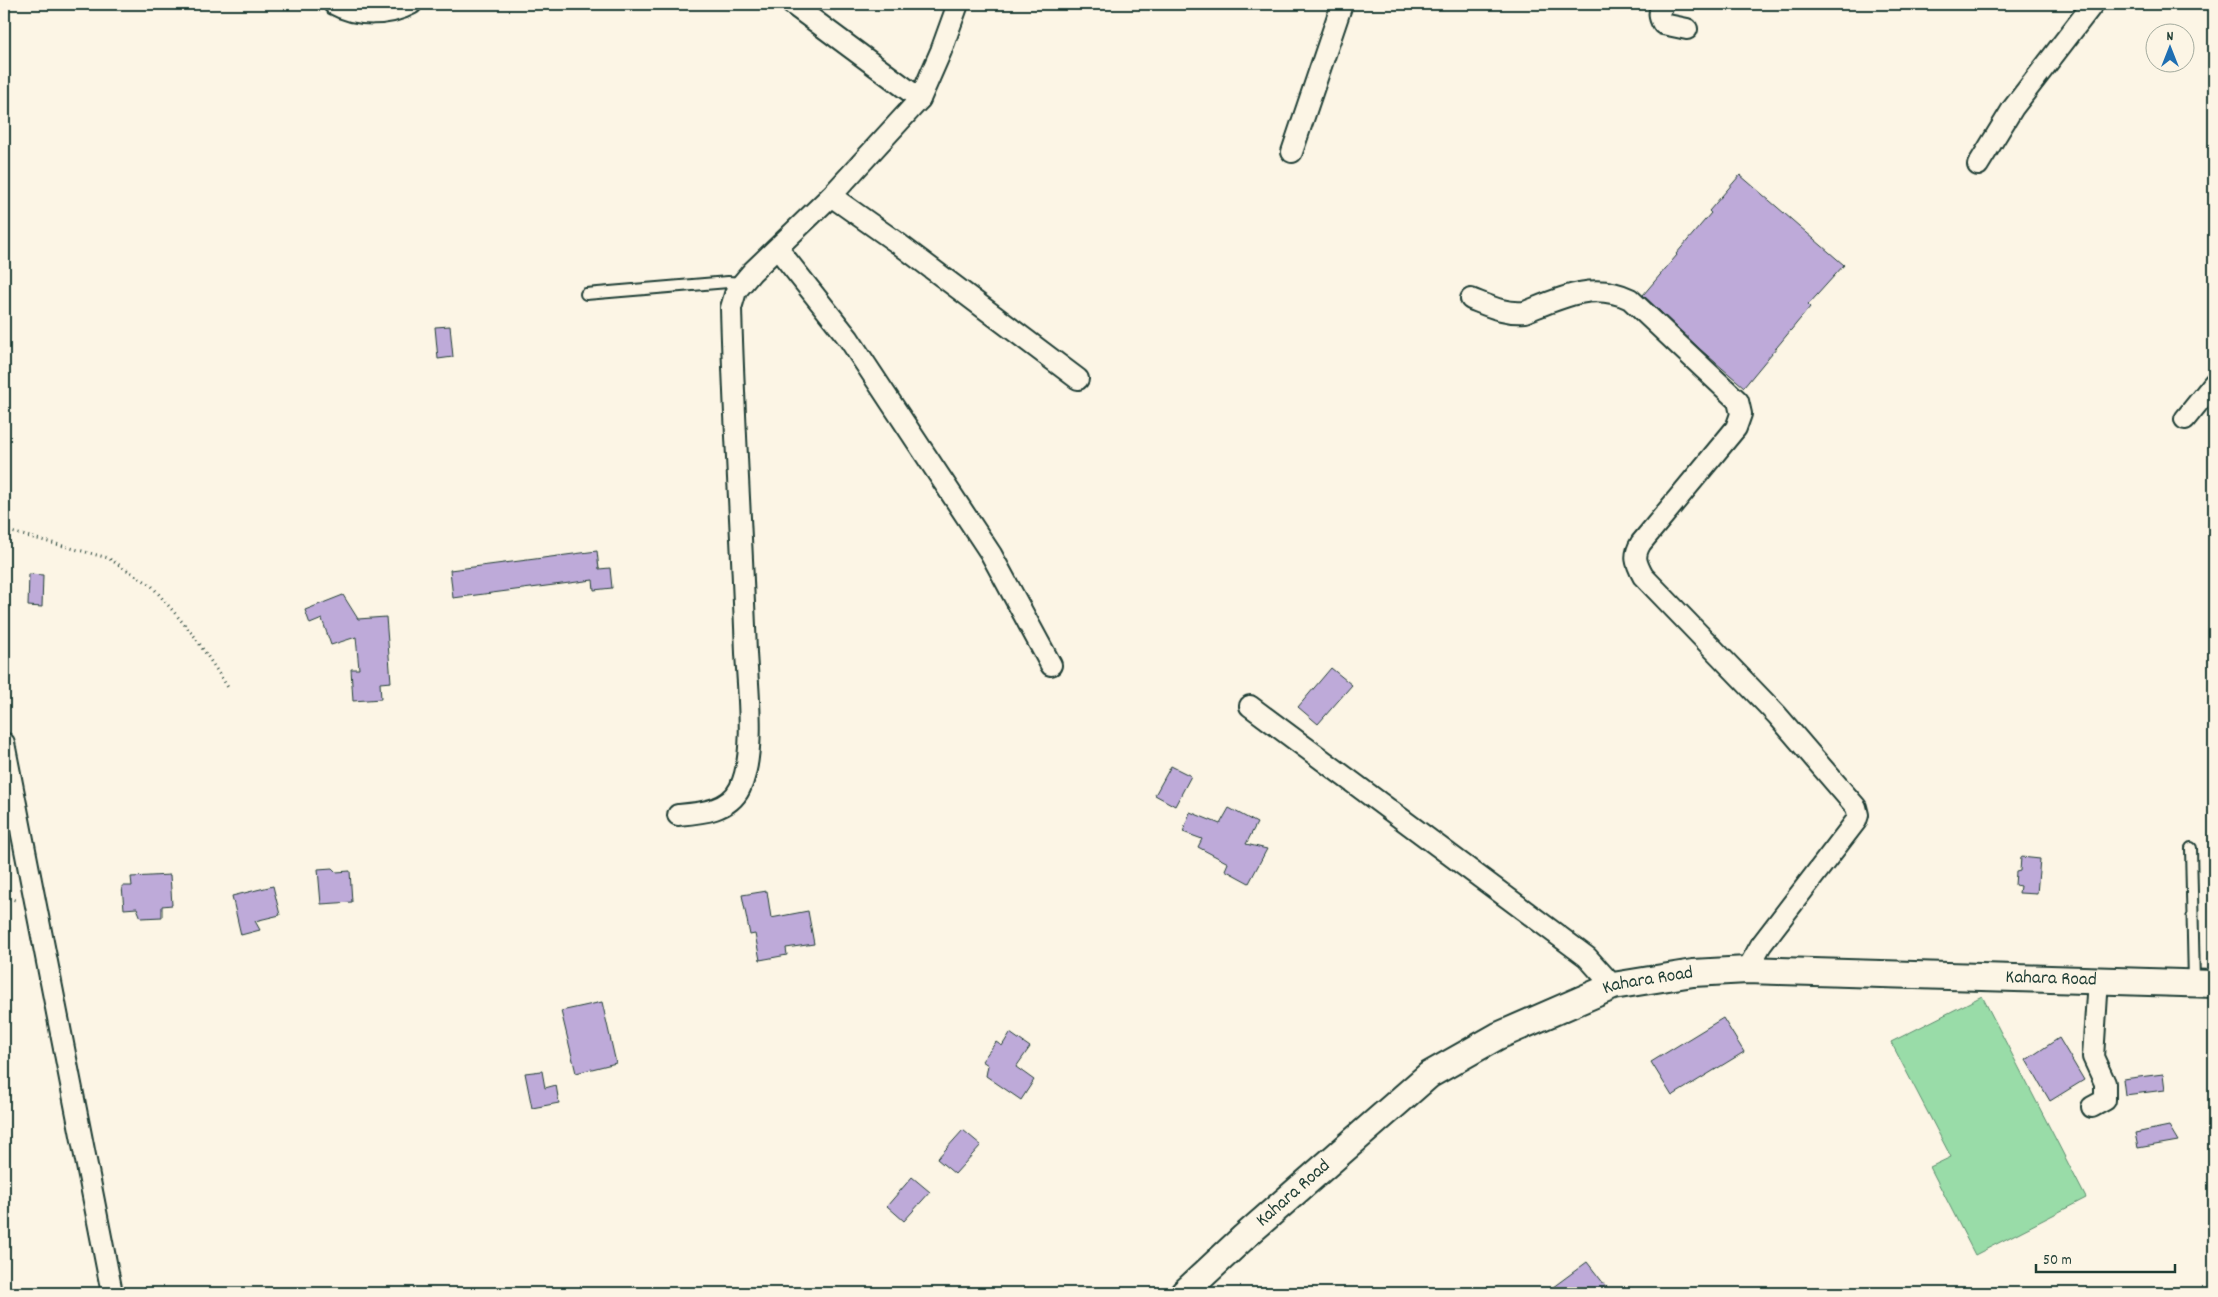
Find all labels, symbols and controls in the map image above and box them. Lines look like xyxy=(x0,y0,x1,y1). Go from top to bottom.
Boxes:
north arrow xyxy=(2146,22,2196,72)
text: N xyxy=(2167,27,2174,47)
street label: Kahara Road xyxy=(1598,960,1695,1002)
street label: Kahara Road xyxy=(2005,964,2097,994)
street label: Kahara Road xyxy=(1250,1153,1337,1234)
scale bar xyxy=(2036,1242,2174,1274)
text: 50 m xyxy=(2043,1250,2072,1272)

